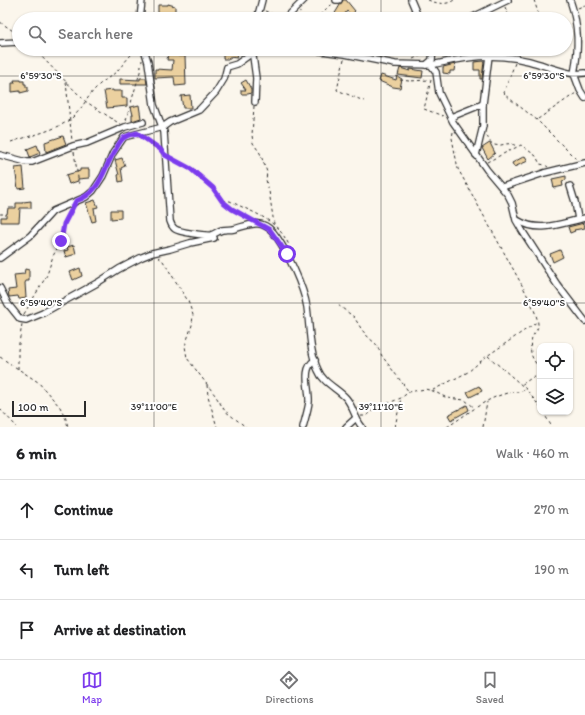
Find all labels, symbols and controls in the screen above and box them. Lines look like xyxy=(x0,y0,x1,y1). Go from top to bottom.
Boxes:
search box xyxy=(12,12,573,56)
icon: search xyxy=(26,23,48,45)
text: Search here xyxy=(58,25,133,43)
text: 6°59'30"S xyxy=(20,69,62,82)
text: 6°59'30"S xyxy=(523,69,565,82)
route end xyxy=(52,232,70,250)
route start xyxy=(278,245,296,263)
text: 6°59'40"S xyxy=(20,296,62,309)
text: 6°59'40"S xyxy=(523,296,565,309)
map controls xyxy=(537,343,573,415)
button: locate xyxy=(537,343,573,379)
button: layers xyxy=(537,379,573,415)
scale bar xyxy=(12,399,86,418)
text: 39°11'00"E xyxy=(131,400,178,413)
text: 39°11'10"E xyxy=(359,400,404,413)
text: 100 m xyxy=(18,401,48,414)
text: 6 min xyxy=(16,443,57,463)
text: Walk · 460 m xyxy=(496,446,569,461)
icon: ahead xyxy=(16,499,38,521)
text: Continue xyxy=(54,501,113,519)
text: 270 m xyxy=(534,502,569,517)
icon: left xyxy=(16,559,38,581)
text: Turn left xyxy=(54,561,109,579)
text: 190 m xyxy=(534,562,569,577)
icon: arrive xyxy=(16,619,38,641)
text: Arrive at destination xyxy=(54,621,186,639)
tab: Map xyxy=(81,669,103,706)
tab: Directions xyxy=(265,669,314,706)
tab: Saved xyxy=(476,669,504,706)

